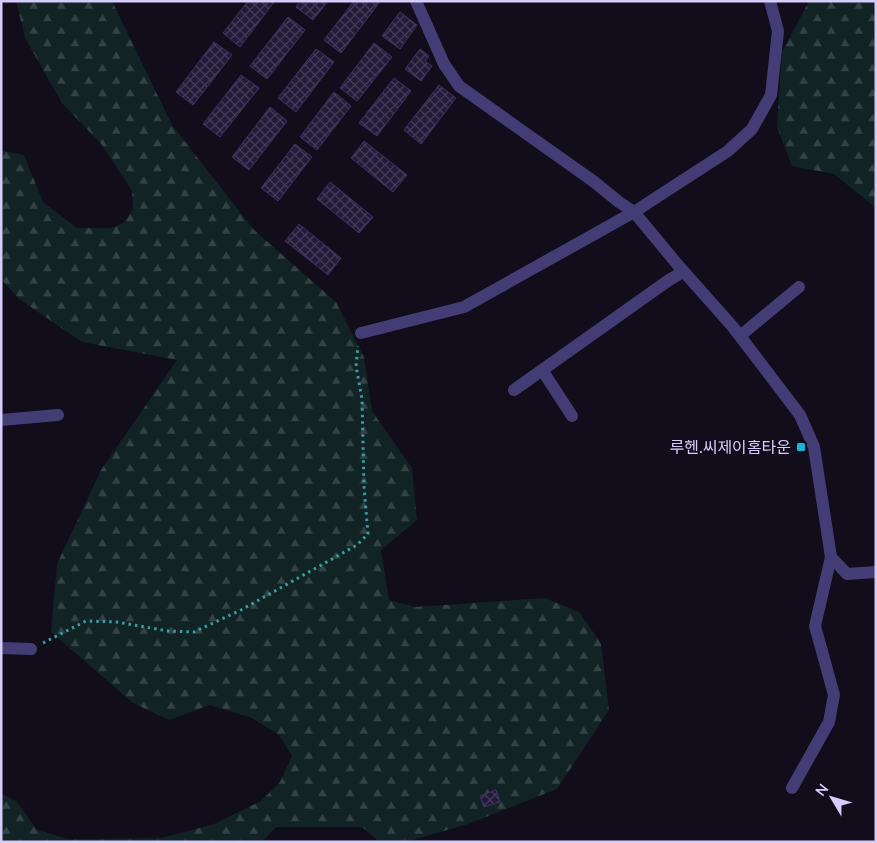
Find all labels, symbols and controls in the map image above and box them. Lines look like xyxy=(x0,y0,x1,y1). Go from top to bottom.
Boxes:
place label: 루헨.씨제이홈타운 xyxy=(669,437,791,456)
marker: 루헨.씨제이홈타운 xyxy=(795,441,807,453)
north arrow xyxy=(807,773,857,823)
text: N xyxy=(811,780,831,799)

